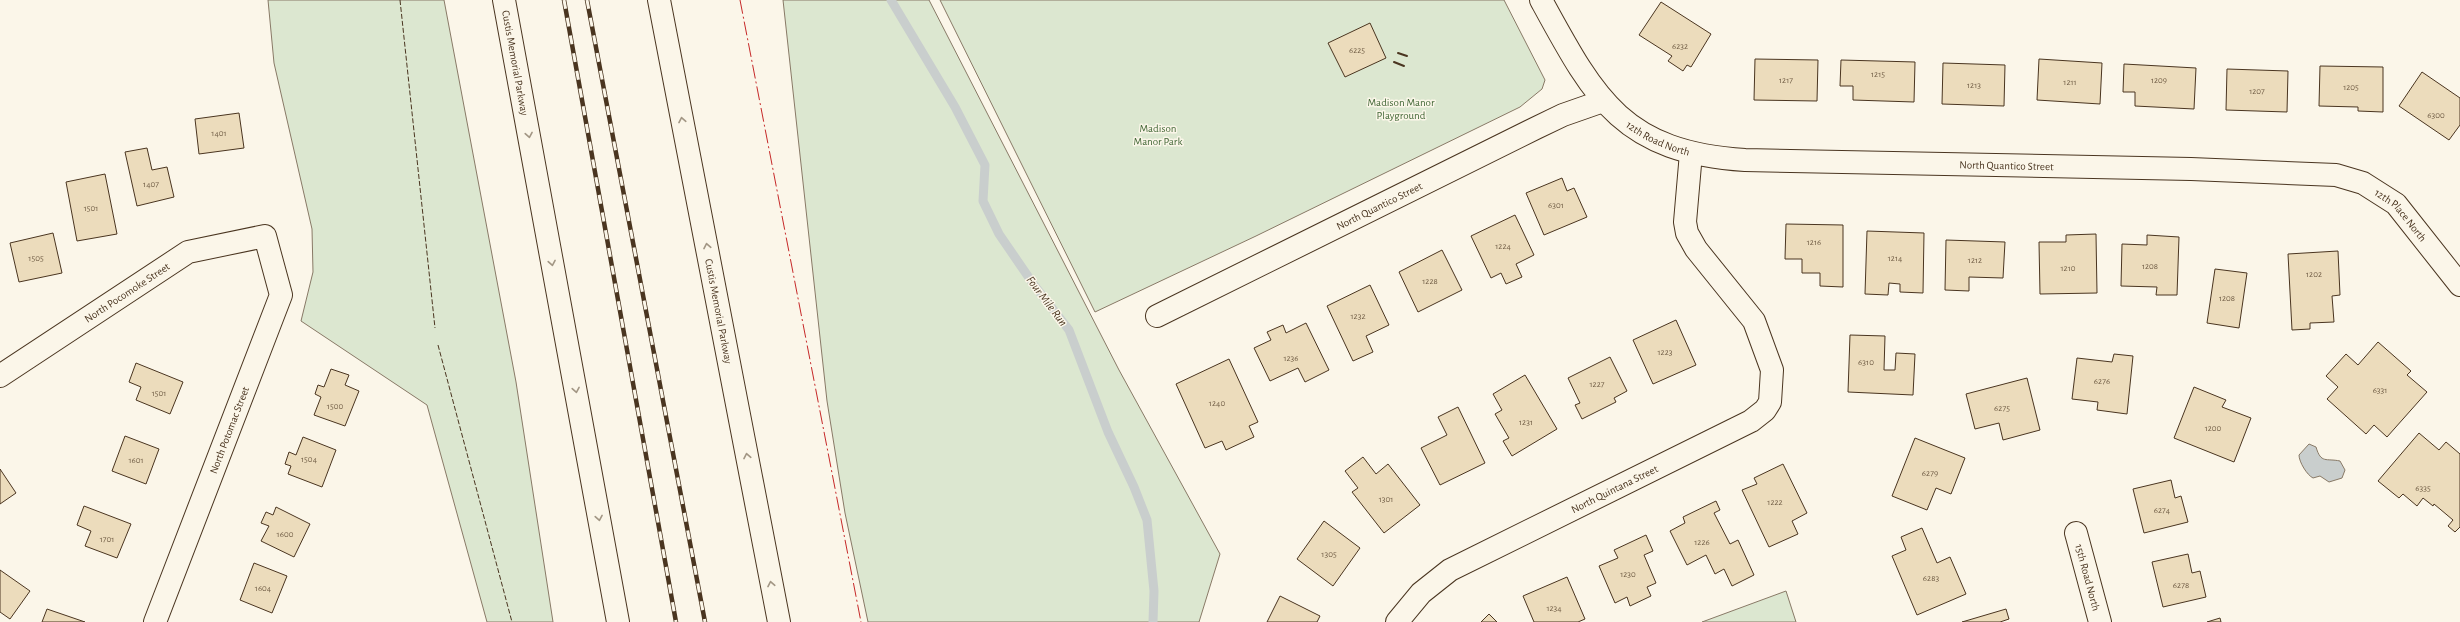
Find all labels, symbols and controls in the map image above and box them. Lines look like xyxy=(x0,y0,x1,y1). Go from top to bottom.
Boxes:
street label: Custis Memorial Parkway xyxy=(500,10,530,117)
house number: 6232 xyxy=(1672,42,1688,51)
house number: 6225 xyxy=(1349,46,1365,55)
house number: 1215 xyxy=(1871,70,1885,79)
house number: 1217 xyxy=(1779,76,1793,85)
house number: 1209 xyxy=(2151,76,2167,85)
house number: 1211 xyxy=(2063,78,2077,87)
house number: 1213 xyxy=(1967,81,1981,90)
house number: 1205 xyxy=(2343,83,2359,92)
house number: 1207 xyxy=(2249,87,2265,96)
park label: Madison Manor Playground xyxy=(1368,97,1435,121)
house number: 6300 xyxy=(2427,111,2445,120)
one-way arrow xyxy=(679,117,687,123)
street label: 12th Road North xyxy=(1624,119,1691,158)
park label: Madison Manor Park xyxy=(1134,123,1182,147)
house number: 1401 xyxy=(211,129,227,138)
one-way arrow xyxy=(524,132,532,138)
street label: North Quantico Street xyxy=(1959,159,2054,172)
house number: 1407 xyxy=(143,180,159,189)
street label: North Quantico Street xyxy=(1335,180,1424,232)
street label: 12th Place North xyxy=(2373,187,2428,244)
house number: 6301 xyxy=(1548,201,1564,210)
house number: 1501 xyxy=(84,204,98,213)
house number: 1216 xyxy=(1807,238,1821,247)
house number: 1224 xyxy=(1495,242,1511,251)
one-way arrow xyxy=(703,243,711,249)
house number: 1505 xyxy=(28,254,44,263)
house number: 1214 xyxy=(1888,254,1903,263)
house number: 1212 xyxy=(1968,256,1982,265)
street label: Custis Memorial Parkway xyxy=(703,258,734,365)
one-way arrow xyxy=(548,259,556,266)
street label: North Pocomoke Street xyxy=(83,261,172,325)
house number: 1208 xyxy=(2142,262,2158,271)
house number: 1210 xyxy=(2060,264,2076,273)
house number: 1202 xyxy=(2306,270,2322,279)
water label: Four Mile Run xyxy=(1024,274,1070,328)
house number: 1228 xyxy=(1422,277,1438,286)
house number: 1208 xyxy=(2219,294,2235,303)
house number: 1232 xyxy=(1351,312,1366,321)
house number: 1223 xyxy=(1658,348,1673,357)
house number: 1236 xyxy=(1283,354,1299,363)
house number: 6310 xyxy=(1858,358,1874,367)
house number: 6276 xyxy=(2094,377,2110,386)
house number: 1227 xyxy=(1589,380,1605,389)
street label: North Potomac Street xyxy=(208,385,251,475)
house number: 6331 xyxy=(2373,386,2387,395)
one-way arrow xyxy=(571,387,580,394)
house number: 1501 xyxy=(152,389,166,398)
house number: 1240 xyxy=(1209,399,1225,408)
house number: 1500 xyxy=(327,402,343,411)
house number: 6275 xyxy=(1994,404,2010,413)
house number: 1231 xyxy=(1519,418,1533,427)
house number: 1200 xyxy=(2205,424,2222,433)
one-way arrow xyxy=(743,453,752,459)
house number: 1504 xyxy=(301,455,318,464)
house number: 1601 xyxy=(128,456,144,465)
street label: North Quintana Street xyxy=(1569,463,1660,515)
house number: 6279 xyxy=(1922,469,1938,478)
house number: 6335 xyxy=(2415,484,2431,493)
house number: 1301 xyxy=(1379,495,1393,504)
house number: 1222 xyxy=(1767,498,1783,507)
house number: 6274 xyxy=(2154,506,2171,515)
one-way arrow xyxy=(595,515,603,521)
house number: 1600 xyxy=(277,530,294,539)
house number: 1701 xyxy=(100,535,114,544)
house number: 1226 xyxy=(1694,538,1710,547)
street label: 15th Road North xyxy=(2073,543,2102,612)
house number: 1305 xyxy=(1321,550,1337,559)
house number: 1230 xyxy=(1620,570,1636,579)
house number: 6283 xyxy=(1923,574,1939,583)
one-way arrow xyxy=(768,581,776,587)
house number: 6278 xyxy=(2173,581,2189,590)
house number: 1604 xyxy=(255,584,272,593)
house number: 1234 xyxy=(1546,604,1562,613)

